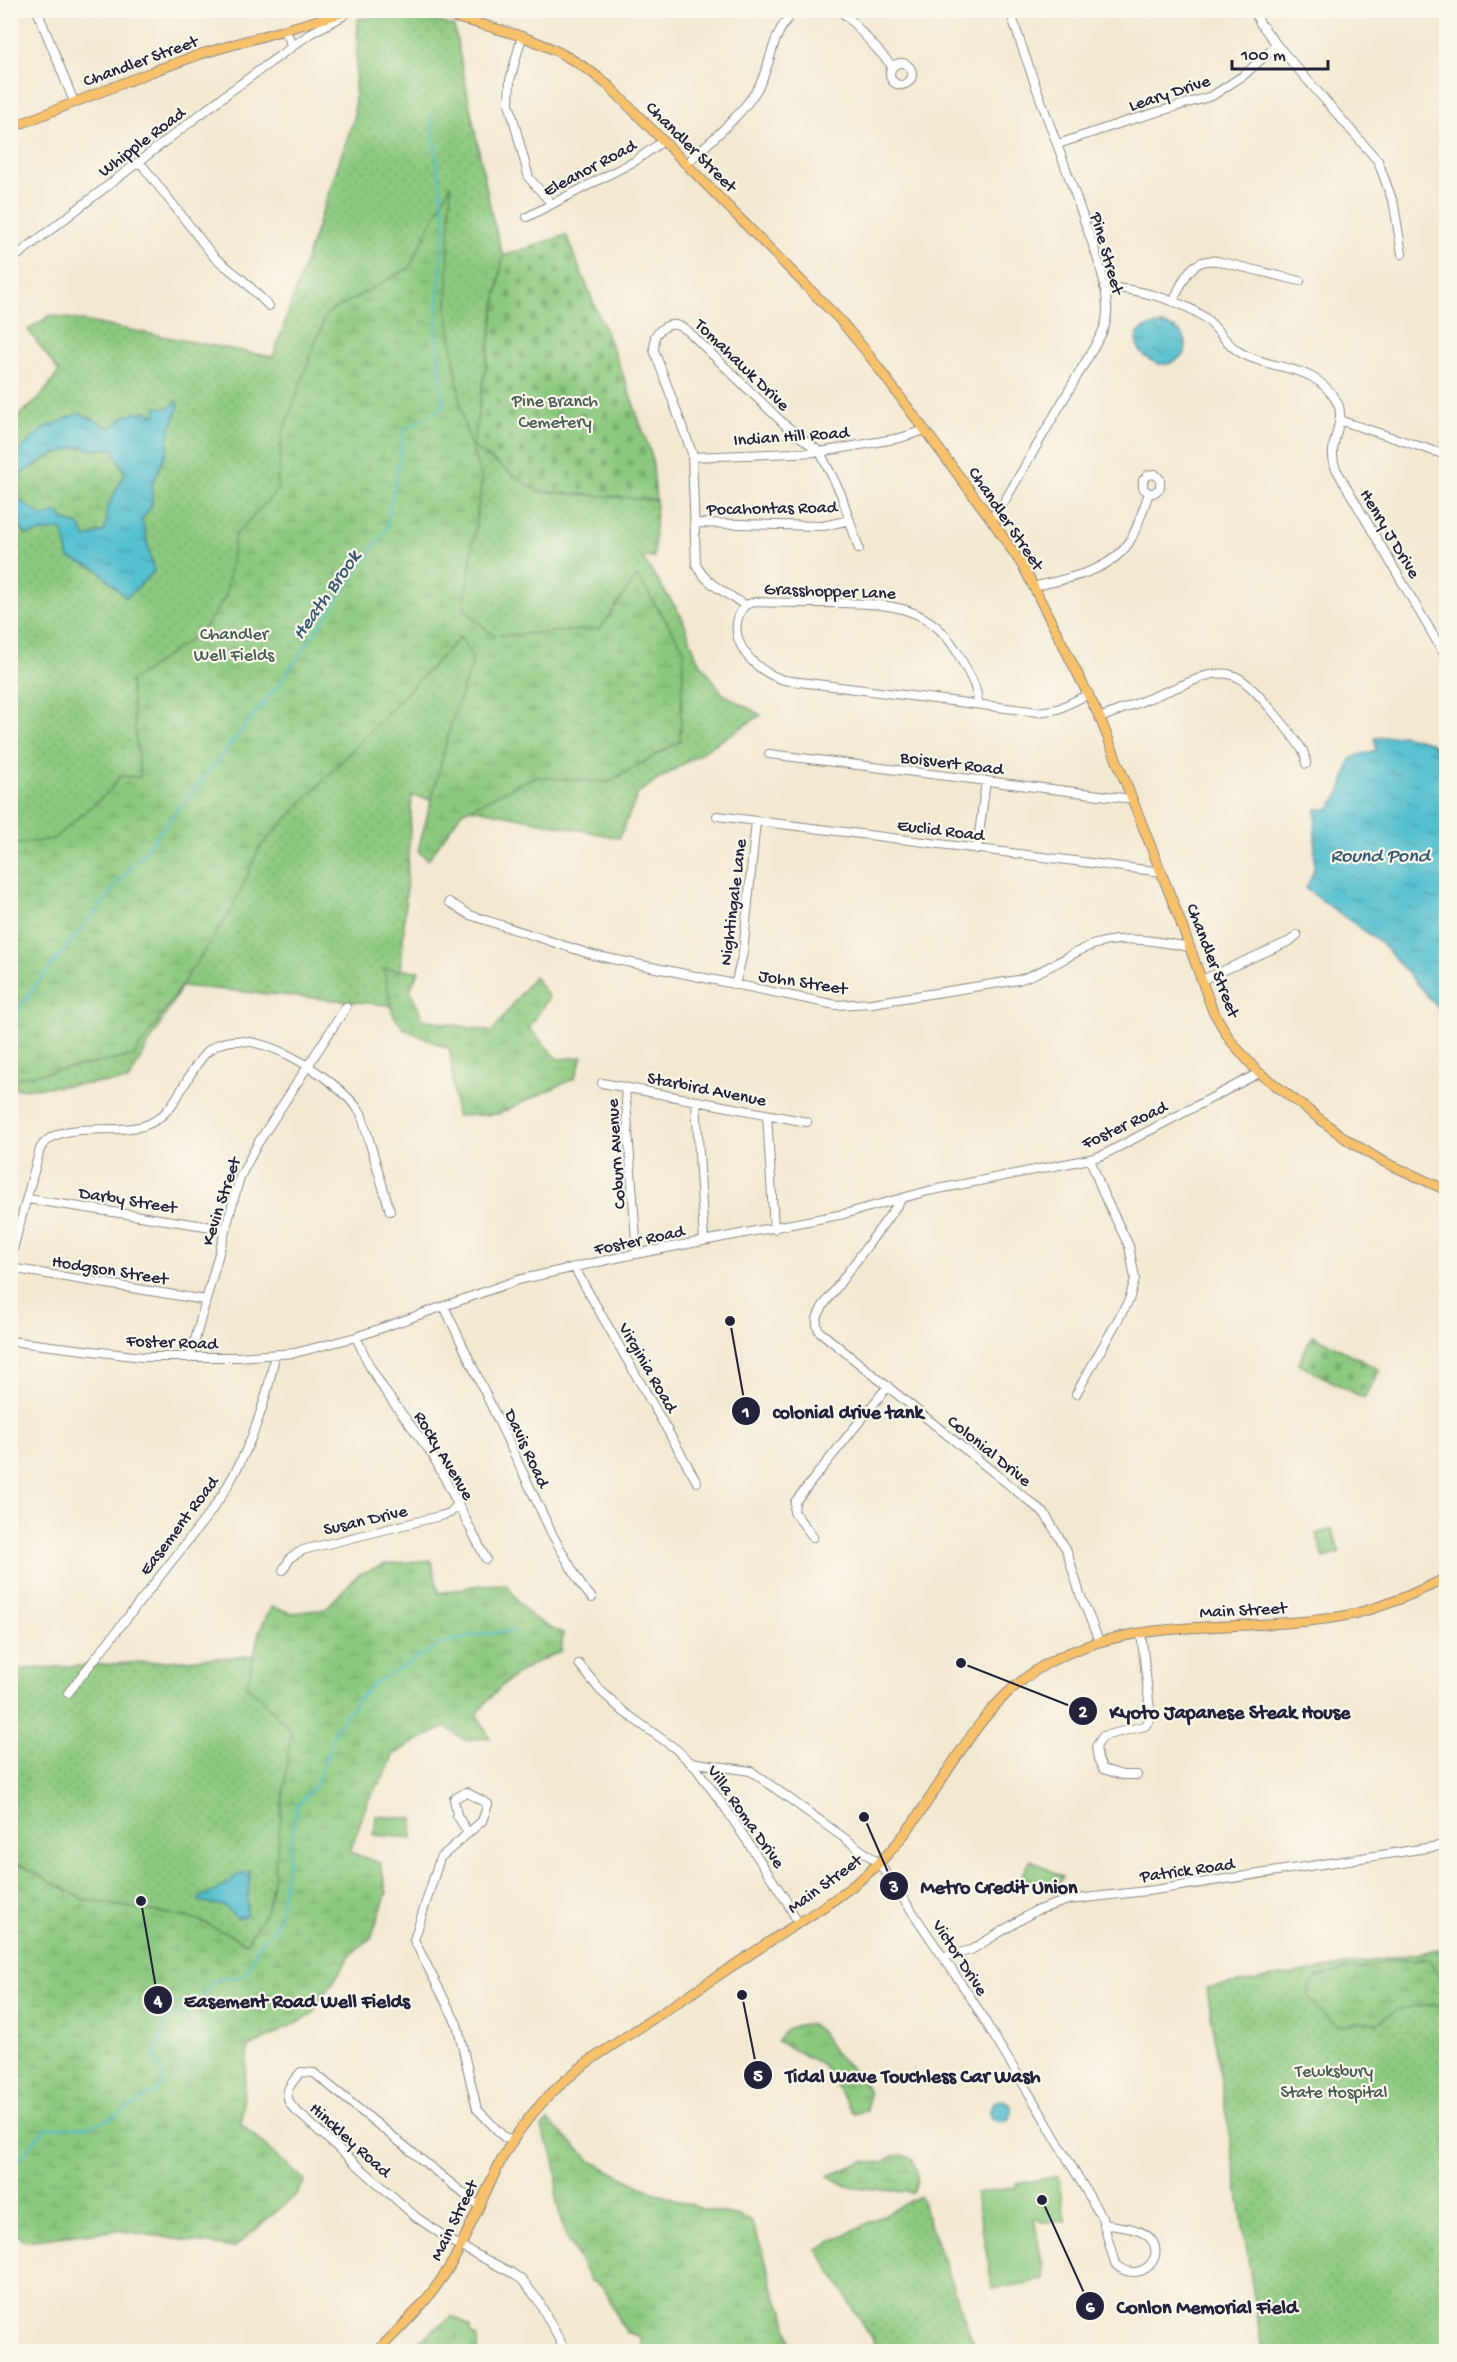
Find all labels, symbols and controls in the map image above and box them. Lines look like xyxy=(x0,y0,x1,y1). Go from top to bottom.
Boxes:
street label: Chandler Street xyxy=(81,31,203,93)
scale bar xyxy=(1232,33,1328,71)
text: 100 m xyxy=(1240,46,1286,67)
street label: Leary Drive xyxy=(1126,71,1214,117)
street label: Chandler Street xyxy=(640,98,741,199)
street label: Whipple Road xyxy=(95,103,191,183)
street label: Eleanor Road xyxy=(540,135,642,202)
street label: Pine Street xyxy=(1084,209,1128,299)
street label: Tomahawk Drive xyxy=(689,314,794,417)
park label: Pine Branch Cemetery xyxy=(511,392,598,434)
street label: Indian Hill Road xyxy=(733,423,851,452)
street label: Chandler Street xyxy=(963,464,1048,577)
street label: Henry J Drive xyxy=(1354,486,1424,583)
street label: Pocahontas Road xyxy=(706,498,839,521)
water label: Heath Brook xyxy=(289,545,368,645)
street label: Grasshopper Lane xyxy=(764,580,897,605)
park label: Chandler Well Fields xyxy=(194,625,276,667)
street label: Boisvert Road xyxy=(898,748,1006,781)
street label: Euclid Road xyxy=(896,816,987,847)
street label: Nightingale Lane xyxy=(716,837,753,967)
water label: Round Pond xyxy=(1331,846,1432,869)
street label: Chandler Street xyxy=(1180,901,1244,1022)
street label: John Street xyxy=(757,966,850,1001)
street label: Starbird Avenue xyxy=(645,1069,769,1112)
street label: Coburn Avenue xyxy=(603,1097,632,1210)
street label: Foster Road xyxy=(1078,1097,1172,1156)
street label: Kevin Street xyxy=(198,1153,247,1249)
street label: Darby Street xyxy=(76,1183,180,1220)
street label: Foster Road xyxy=(591,1221,688,1261)
street label: Hodgson Street xyxy=(50,1252,171,1291)
street label: Virginia Road xyxy=(612,1319,682,1418)
street label: Foster Road xyxy=(125,1331,220,1356)
callout: colonial drive tank xyxy=(731,1392,936,1430)
text: 1 xyxy=(741,1403,750,1424)
text: colonial drive tank xyxy=(773,1403,925,1426)
street label: Davis Road xyxy=(498,1406,554,1493)
street label: Rocky Avenue xyxy=(408,1408,478,1505)
street label: Colonial Drive xyxy=(942,1412,1035,1493)
street label: Easement Road xyxy=(136,1472,225,1580)
street label: Susan Drive xyxy=(322,1501,410,1541)
street label: Main Street xyxy=(1199,1599,1289,1624)
callout: Kyoto Japanese Steak House xyxy=(1068,1692,1362,1730)
text: 2 xyxy=(1079,1703,1088,1724)
text: Kyoto Japanese Steak House xyxy=(1109,1703,1351,1726)
street label: Villa Roma Drive xyxy=(701,1761,789,1874)
street label: Main Street xyxy=(784,1850,868,1919)
street label: Patrick Road xyxy=(1138,1854,1237,1889)
callout: Metro Credit Union xyxy=(879,1867,1090,1905)
text: 3 xyxy=(888,1878,899,1899)
text: Metro Credit Union xyxy=(920,1878,1078,1901)
street label: Victor Drive xyxy=(926,1915,992,2001)
callout: Easement Road Well Fields xyxy=(143,1981,422,2019)
text: 4 xyxy=(153,1992,163,2013)
text: Easement Road Well Fields xyxy=(184,1992,412,2015)
callout: Tidal Wave Touchless Car Wash xyxy=(743,2056,1052,2094)
park label: Tewksbury State Hospital xyxy=(1281,2062,1387,2104)
text: 5 xyxy=(753,2067,763,2088)
text: Tidal Wave Touchless Car Wash xyxy=(783,2067,1041,2090)
street label: Hinckley Road xyxy=(304,2099,396,2184)
street label: Main Street xyxy=(427,2176,485,2265)
callout: Conlon Memorial Field xyxy=(1075,2287,1310,2325)
text: 6 xyxy=(1085,2298,1095,2319)
text: Conlon Memorial Field xyxy=(1115,2298,1300,2321)

